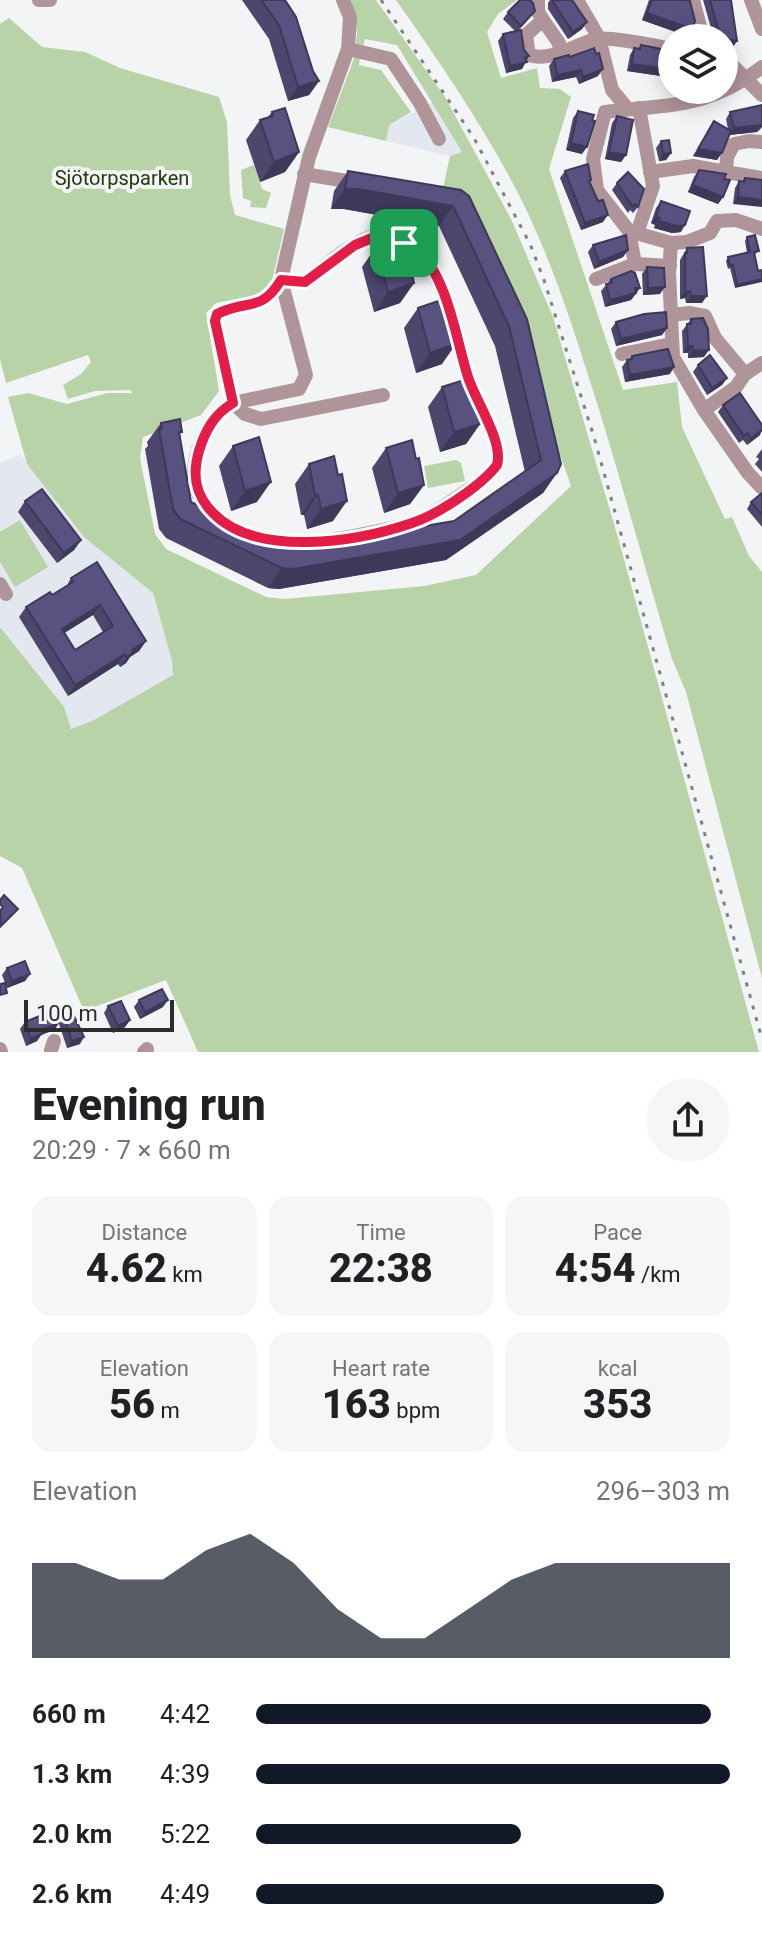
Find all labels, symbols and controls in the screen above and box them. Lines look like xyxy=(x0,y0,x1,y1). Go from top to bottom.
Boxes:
map controls xyxy=(658,24,738,104)
button: layers xyxy=(658,24,738,104)
park label: Sjötorpsparken xyxy=(55,166,189,190)
pin xyxy=(370,209,438,277)
icon: arrive xyxy=(382,221,426,265)
scale bar xyxy=(24,996,174,1032)
text: 100 m xyxy=(36,1001,98,1026)
button: share xyxy=(646,1078,730,1162)
text: Evening run xyxy=(32,1079,266,1131)
text: 20:29 · 7 × 660 m xyxy=(32,1135,231,1165)
text: Distance xyxy=(102,1220,187,1245)
text: Time xyxy=(356,1220,406,1245)
text: Pace xyxy=(593,1220,642,1245)
text: 4.62 xyxy=(86,1245,167,1292)
text: 22:38 xyxy=(329,1245,433,1292)
text: 4:54 xyxy=(555,1245,636,1292)
text: km xyxy=(167,1262,203,1287)
text: /km xyxy=(636,1262,681,1287)
text: Elevation xyxy=(100,1356,189,1381)
text: Heart rate xyxy=(332,1356,430,1381)
text: kcal xyxy=(598,1356,638,1381)
text: 56 xyxy=(109,1381,155,1428)
text: 163 xyxy=(322,1381,391,1428)
text: 353 xyxy=(583,1381,652,1428)
text: m xyxy=(155,1398,180,1423)
text: bpm xyxy=(391,1398,440,1423)
text: Elevation xyxy=(32,1476,137,1506)
text: 296–303 m xyxy=(596,1476,730,1506)
text: 660 m xyxy=(32,1699,106,1729)
text: 4:42 xyxy=(160,1699,210,1729)
text: 1.3 km xyxy=(32,1759,112,1789)
text: 4:39 xyxy=(160,1759,210,1789)
text: 2.0 km xyxy=(32,1819,112,1849)
text: 5:22 xyxy=(160,1819,210,1849)
text: 2.6 km xyxy=(32,1879,112,1909)
text: 4:49 xyxy=(160,1879,210,1909)

